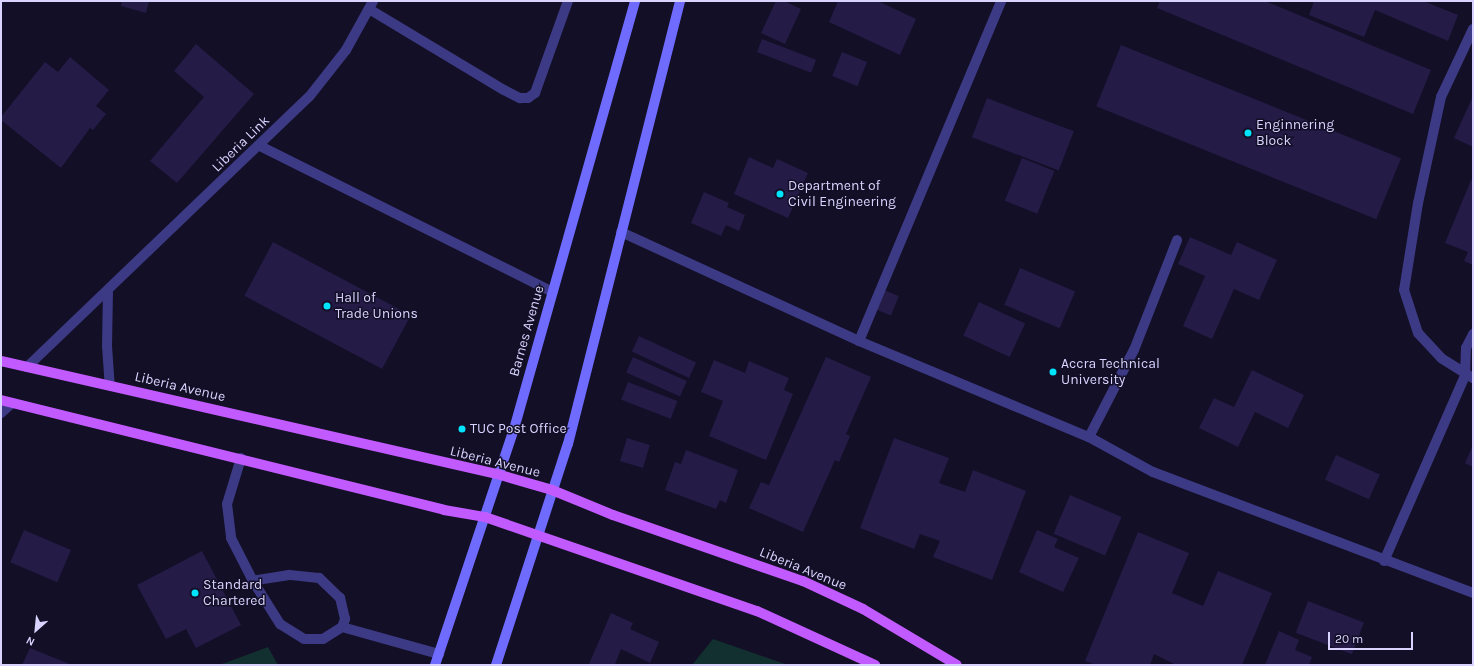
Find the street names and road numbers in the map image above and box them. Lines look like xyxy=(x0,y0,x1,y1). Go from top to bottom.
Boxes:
street label: Liberia Link xyxy=(209,112,273,176)
street label: Barnes Avenue xyxy=(506,284,548,378)
street label: Liberia Avenue xyxy=(133,368,227,406)
street label: Liberia Avenue xyxy=(448,443,542,481)
street label: Liberia Avenue xyxy=(757,544,849,594)

